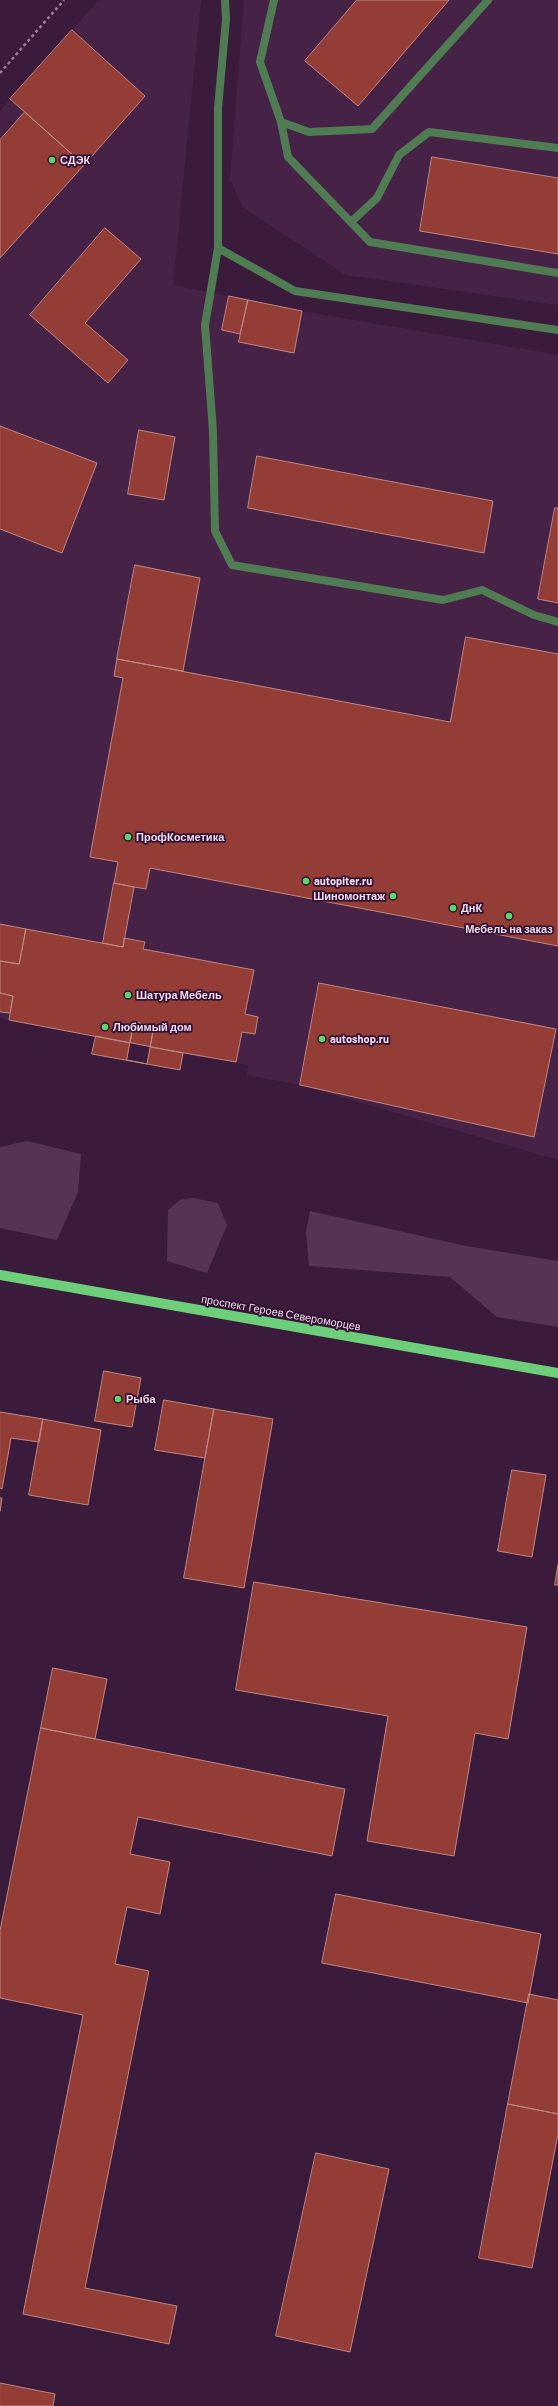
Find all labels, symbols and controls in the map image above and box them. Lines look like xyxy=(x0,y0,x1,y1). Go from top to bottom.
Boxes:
place label: СДЭК xyxy=(60,153,90,167)
marker: СДЭК xyxy=(47,155,57,165)
place label: ПрофКосметика xyxy=(136,830,224,844)
marker: ПрофКосметика xyxy=(123,832,133,842)
place label: autopiter.ru xyxy=(314,874,372,888)
marker: autopiter.ru xyxy=(301,876,311,886)
place label: Шиномонтаж xyxy=(313,889,385,903)
marker: Шиномонтаж xyxy=(388,891,398,901)
place label: ДнК xyxy=(461,901,482,915)
marker: ДнК xyxy=(448,903,458,913)
marker: Мебель на заказ xyxy=(504,911,514,921)
place label: Мебель на заказ xyxy=(465,922,553,936)
place label: Шатура Мебель xyxy=(136,988,222,1002)
marker: Шатура Мебель xyxy=(123,990,133,1000)
place label: Любимый дом xyxy=(113,1020,192,1034)
marker: Любимый дом xyxy=(100,1022,110,1032)
place label: autoshop.ru xyxy=(330,1032,389,1046)
marker: autoshop.ru xyxy=(317,1034,327,1044)
street label: проспект Героев Североморцев xyxy=(200,1292,362,1334)
place label: Рыба xyxy=(126,1392,156,1406)
marker: Рыба xyxy=(113,1394,123,1404)

